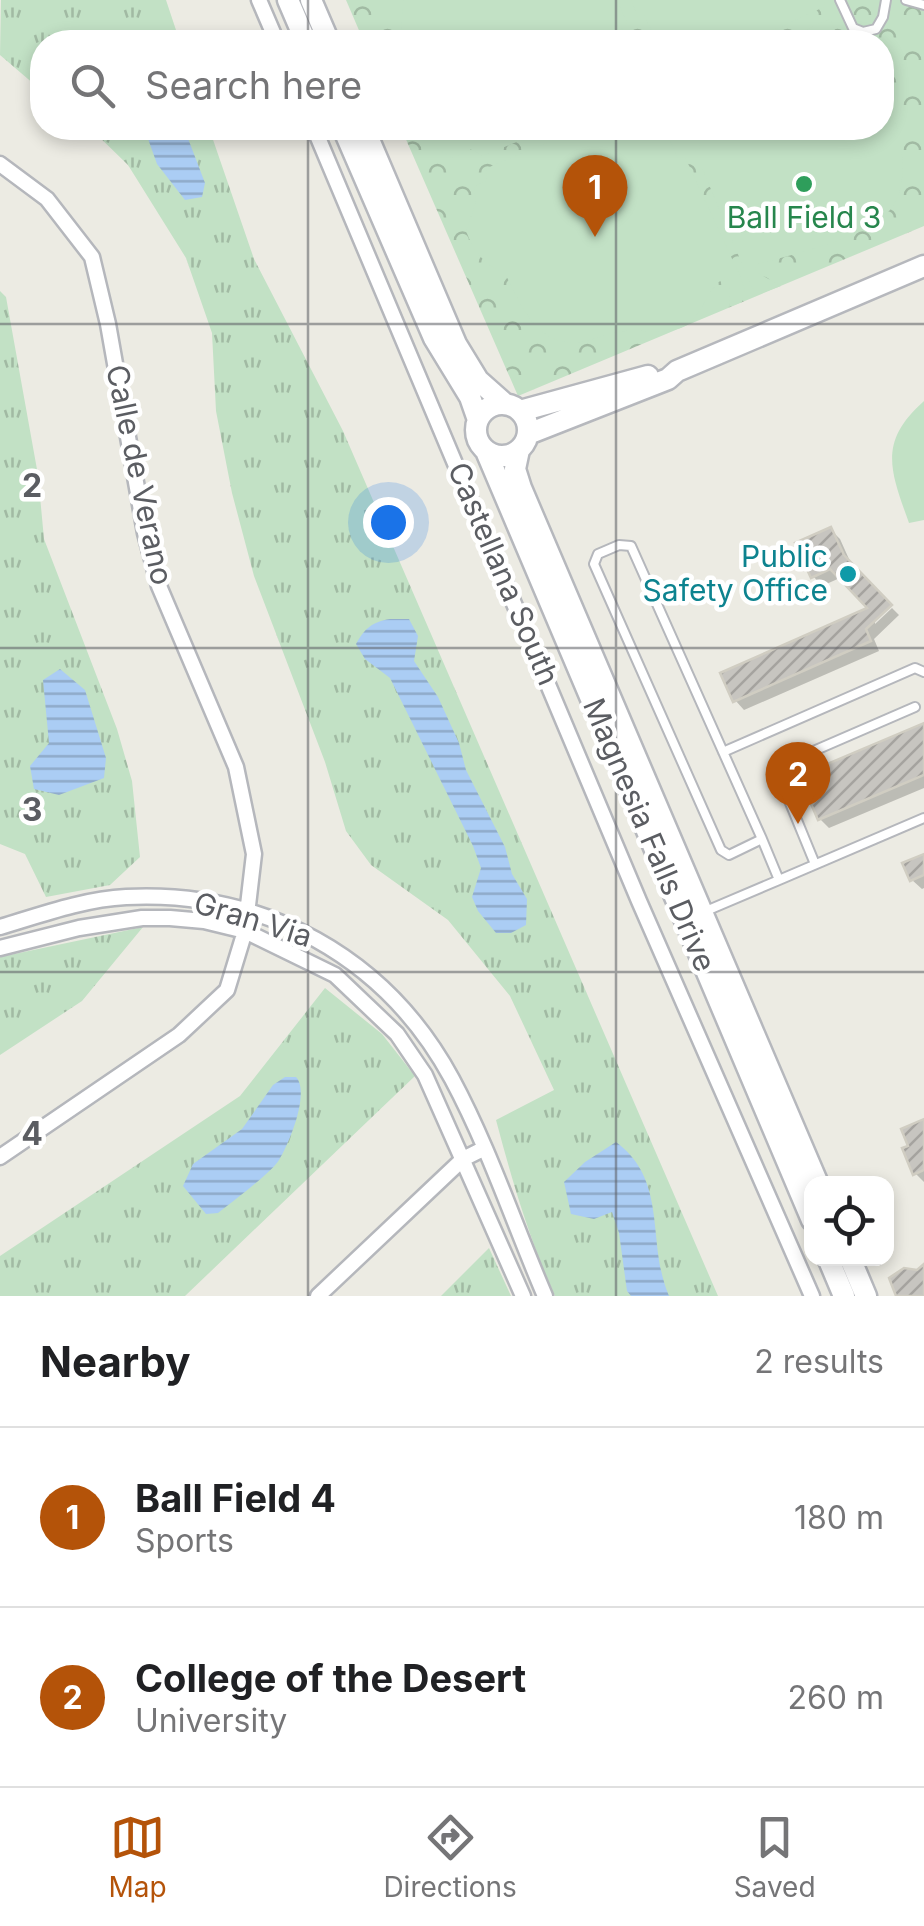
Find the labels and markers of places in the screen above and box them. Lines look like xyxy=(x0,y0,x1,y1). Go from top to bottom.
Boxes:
pin: 1 xyxy=(562,154,628,237)
marker: Ball Field 3 xyxy=(793,173,815,195)
place label: Ball Field 3 xyxy=(727,199,881,235)
place label: Public Safety Office xyxy=(643,538,828,608)
marker: Public Safety Office xyxy=(837,563,859,585)
pin: 2 xyxy=(766,742,830,824)

